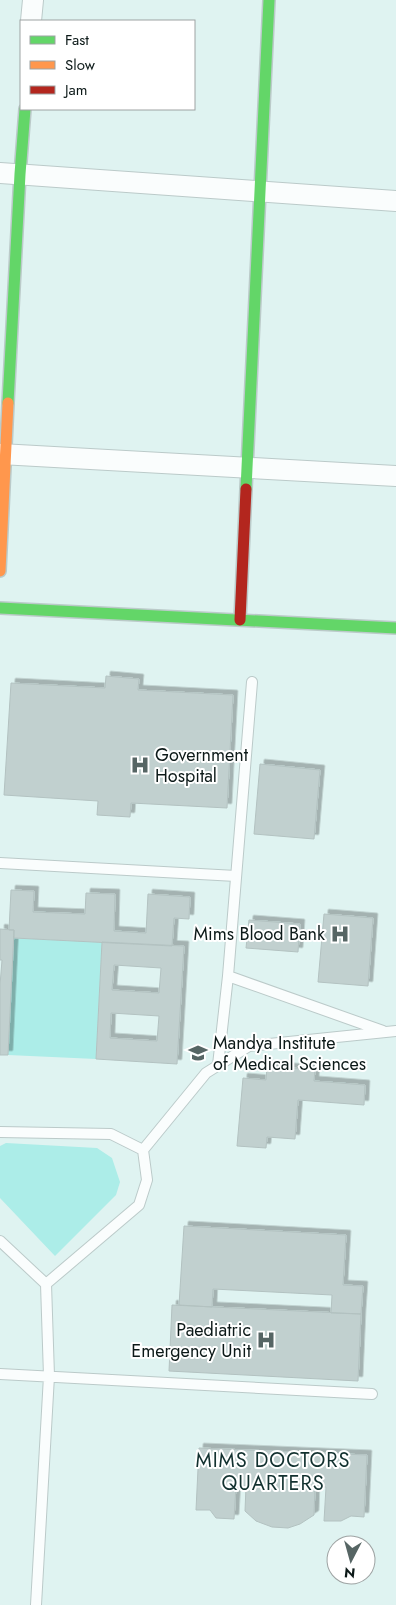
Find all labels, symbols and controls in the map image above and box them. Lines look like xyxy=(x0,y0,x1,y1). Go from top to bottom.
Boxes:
legend xyxy=(20,20,195,110)
text: Fast xyxy=(65,29,89,51)
text: Slow xyxy=(65,54,96,76)
text: Jam xyxy=(63,79,88,101)
place label: Government Hospital xyxy=(155,742,249,789)
hospital icon: Government Hospital xyxy=(129,754,151,776)
place label: Mims Blood Bank xyxy=(193,921,325,947)
hospital icon: Mims Blood Bank xyxy=(329,923,351,945)
place label: Mandya Institute of Medical Sciences xyxy=(213,1030,366,1077)
school or university icon: Mandya Institute of Medical Sciences xyxy=(187,1042,209,1064)
place label: Paediatric Emergency Unit xyxy=(131,1317,252,1364)
hospital icon: Paediatric Emergency Unit xyxy=(255,1329,277,1351)
district label: MIMS DOCTORS QUARTERS xyxy=(195,1446,351,1498)
north arrow xyxy=(326,1535,376,1585)
text: N xyxy=(343,1562,356,1583)

